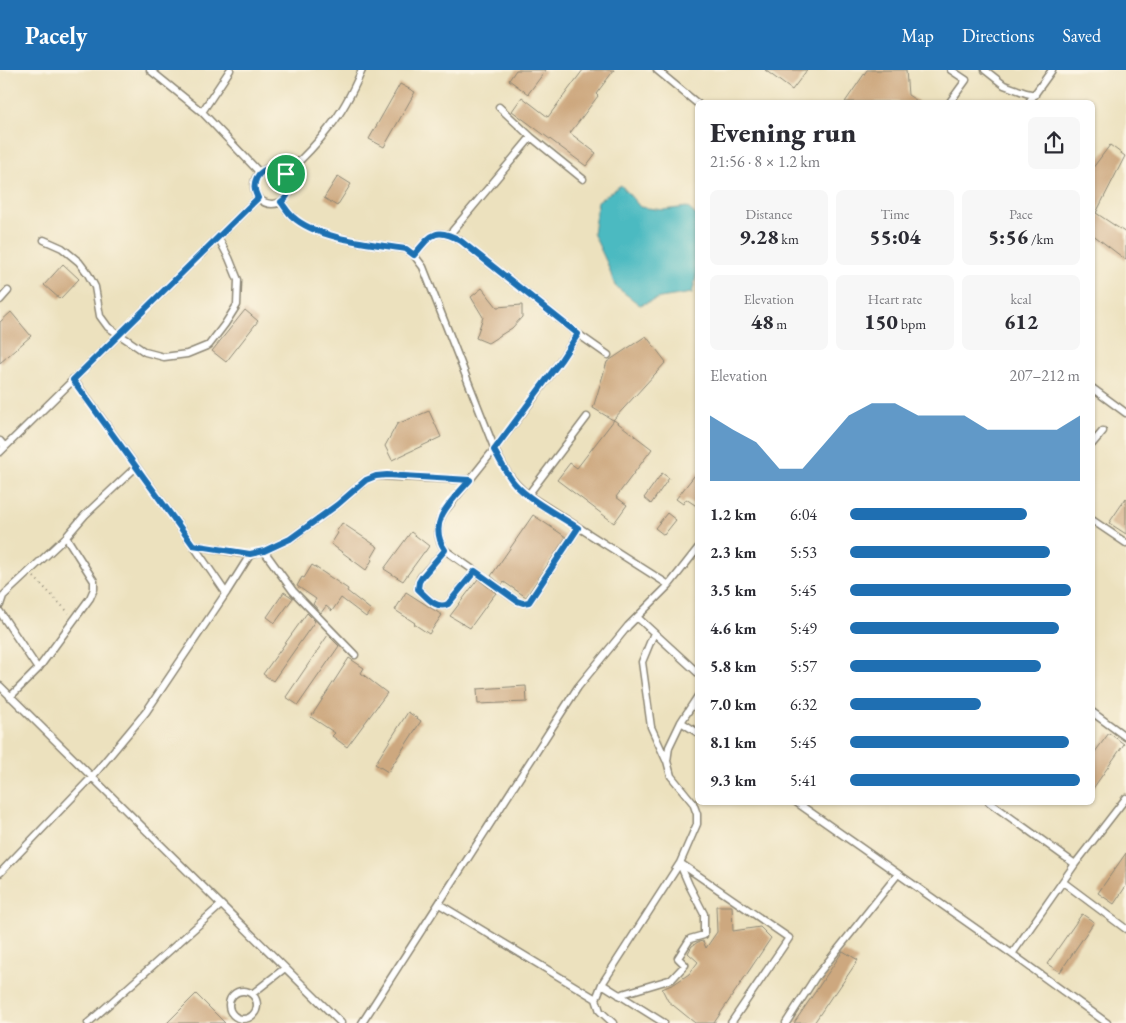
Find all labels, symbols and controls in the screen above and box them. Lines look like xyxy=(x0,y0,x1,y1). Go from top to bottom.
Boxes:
text: Pacely xyxy=(25,20,87,51)
text: Map xyxy=(902,24,934,47)
text: Directions xyxy=(962,24,1034,47)
text: Saved xyxy=(1062,24,1101,47)
text: Evening run xyxy=(710,114,856,150)
button: share xyxy=(1028,117,1080,169)
text: 21:56 · 8 × 1.2 km xyxy=(710,151,820,172)
pin xyxy=(265,153,307,195)
icon: arrive xyxy=(272,160,300,188)
text: Distance xyxy=(746,205,792,223)
text: Time xyxy=(880,205,910,223)
text: Pace xyxy=(1009,205,1033,223)
text: 9.28 xyxy=(739,223,779,250)
text: 55:04 xyxy=(869,223,921,250)
text: 5:56 xyxy=(988,223,1028,250)
text: km xyxy=(779,230,799,248)
text: /km xyxy=(1028,230,1054,248)
text: Elevation xyxy=(744,290,794,308)
text: Heart rate xyxy=(868,290,922,308)
text: kcal xyxy=(1011,290,1032,308)
text: 48 xyxy=(751,308,773,335)
text: 150 xyxy=(864,308,898,335)
text: 612 xyxy=(1004,308,1038,335)
text: m xyxy=(773,315,787,333)
text: bpm xyxy=(898,315,926,333)
text: Elevation xyxy=(710,365,768,386)
text: 207–212 m xyxy=(1009,365,1080,386)
text: 1.2 km xyxy=(710,504,756,525)
text: 6:04 xyxy=(790,504,817,525)
text: 2.3 km xyxy=(710,542,756,563)
text: 5:53 xyxy=(790,542,817,563)
text: 3.5 km xyxy=(710,580,756,601)
text: 5:45 xyxy=(790,580,817,601)
text: 4.6 km xyxy=(710,618,756,639)
text: 5:49 xyxy=(790,618,817,639)
text: 5.8 km xyxy=(710,656,756,677)
text: 5:57 xyxy=(790,656,817,677)
text: 7.0 km xyxy=(710,694,756,715)
text: 6:32 xyxy=(790,694,817,715)
text: 8.1 km xyxy=(710,732,756,753)
text: 5:45 xyxy=(790,732,817,753)
text: 9.3 km xyxy=(710,770,756,791)
text: 5:41 xyxy=(790,770,817,791)

